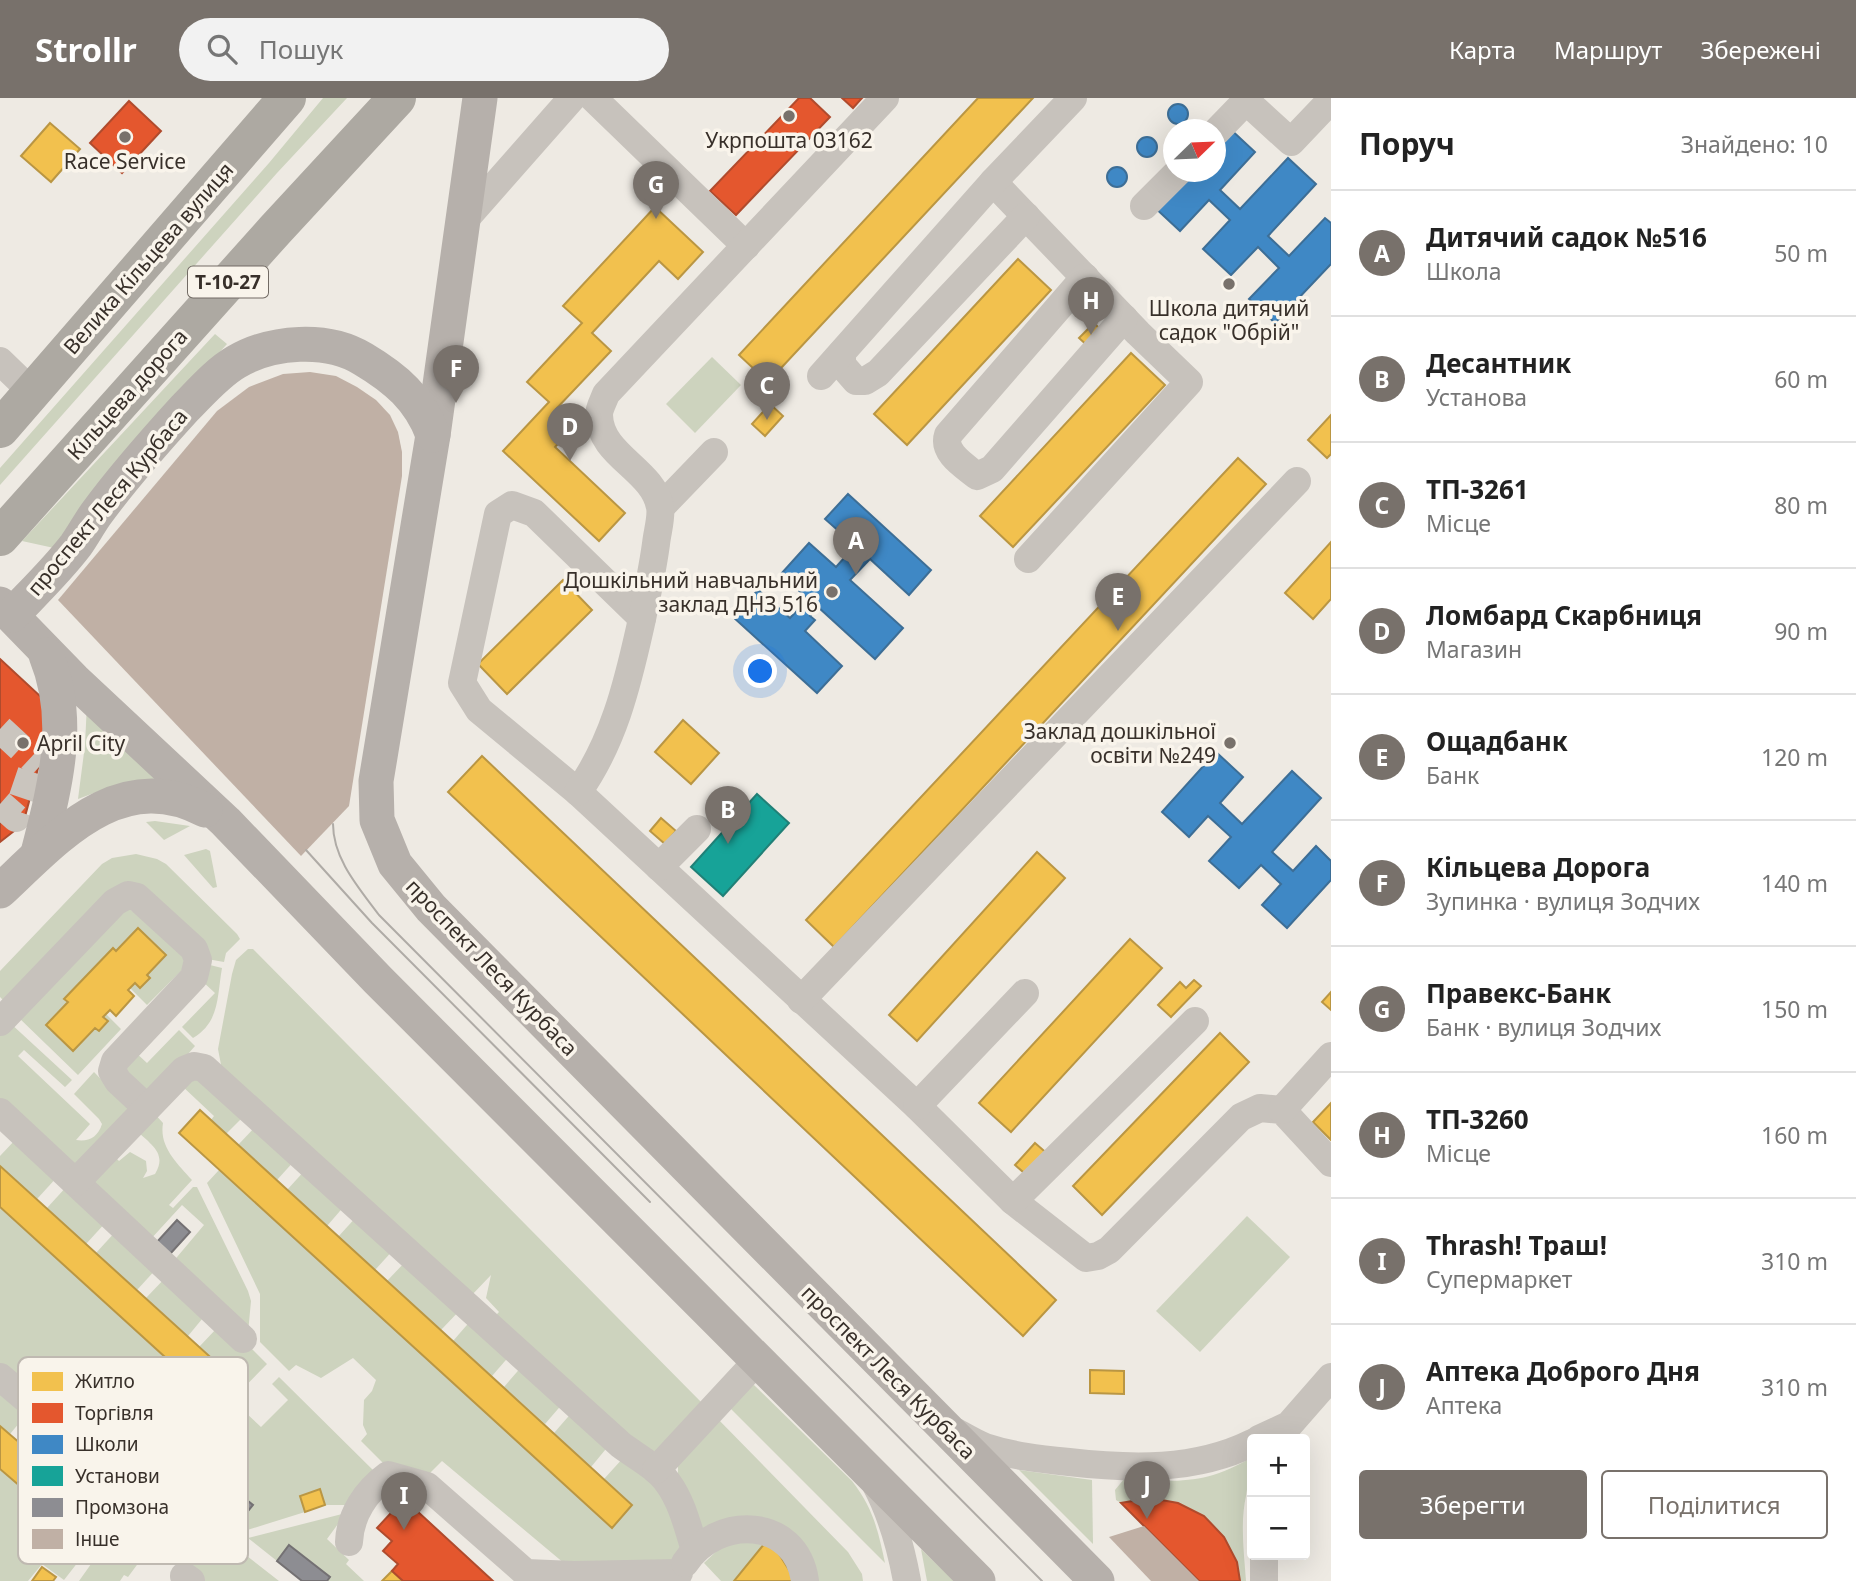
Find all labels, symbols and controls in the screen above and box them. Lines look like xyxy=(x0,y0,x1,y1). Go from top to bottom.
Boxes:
search box xyxy=(179,18,669,81)
text: Strollr xyxy=(35,27,137,72)
icon: search xyxy=(203,30,241,68)
text: Пошук xyxy=(259,31,343,67)
text: Карта xyxy=(1449,33,1516,66)
text: Маршрут xyxy=(1554,33,1662,66)
text: Збережені xyxy=(1700,33,1821,66)
marker: Укрпошта 03162 xyxy=(781,108,797,124)
north arrow xyxy=(1163,119,1226,182)
text: Поруч xyxy=(1359,123,1455,164)
place label: Укрпошта 03162 xyxy=(705,126,873,154)
text: Знайдено: 10 xyxy=(1681,128,1828,160)
marker: Race Service xyxy=(117,129,133,145)
place label: Race Service xyxy=(64,147,186,175)
street label: Велика Кільцева вулиця xyxy=(57,156,239,360)
pin: G xyxy=(633,161,679,219)
text: Дитячий садок №516 xyxy=(1426,219,1707,255)
text: A xyxy=(1374,237,1390,269)
text: 50 m xyxy=(1774,237,1828,269)
text: Школа xyxy=(1426,255,1502,287)
road number: Т-10-27 xyxy=(188,266,268,298)
marker: Школа дитячий садок "Обрій" xyxy=(1221,276,1237,292)
pin: H xyxy=(1068,277,1114,335)
place label: Школа дитячий садок "Обрій" xyxy=(1149,294,1309,346)
street label: Кільцева дорога xyxy=(61,323,193,465)
pin: F xyxy=(433,345,479,403)
text: Десантник xyxy=(1426,345,1571,381)
pin: C xyxy=(744,362,790,420)
text: B xyxy=(1374,363,1390,395)
text: 60 m xyxy=(1774,363,1828,395)
text: Установа xyxy=(1426,381,1527,413)
street label: проспект Леся Курбаса xyxy=(21,403,193,601)
pin: D xyxy=(547,403,593,461)
text: ТП-3261 xyxy=(1426,471,1529,507)
text: C xyxy=(1375,489,1389,521)
text: 80 m xyxy=(1774,489,1828,521)
text: Місце xyxy=(1426,507,1491,539)
pin: A xyxy=(833,517,879,575)
place label: Дошкільний навчальний заклад ДНЗ 516 xyxy=(563,566,818,618)
pin: E xyxy=(1095,573,1141,631)
marker: Дошкільний навчальний заклад ДНЗ 516 xyxy=(824,584,840,600)
text: Ломбард Скарбниця xyxy=(1426,597,1702,633)
text: D xyxy=(1374,615,1390,647)
text: 90 m xyxy=(1774,615,1828,647)
text: Магазин xyxy=(1426,633,1522,665)
your location xyxy=(743,654,777,688)
place label: Заклад дошкільної освіти №249 xyxy=(1024,717,1216,769)
text: Ощадбанк xyxy=(1426,723,1568,759)
place label: April City xyxy=(37,729,126,757)
marker: April City xyxy=(15,735,31,751)
marker: Заклад дошкільної освіти №249 xyxy=(1222,735,1238,751)
text: E xyxy=(1376,741,1388,773)
text: 120 m xyxy=(1761,741,1828,773)
text: Банк xyxy=(1426,759,1479,791)
pin: B xyxy=(705,786,751,844)
text: Кільцева Дорога xyxy=(1426,849,1650,885)
text: F xyxy=(1376,867,1388,899)
text: 140 m xyxy=(1761,867,1828,899)
street label: проспект Леся Курбаса xyxy=(400,873,584,1061)
text: Зупинка · вулиця Зодчих xyxy=(1426,885,1700,917)
text: Правекс-Банк xyxy=(1426,975,1611,1011)
text: G xyxy=(1374,993,1390,1025)
text: 150 m xyxy=(1761,993,1828,1025)
text: Банк · вулиця Зодчих xyxy=(1426,1011,1661,1043)
text: ТП-3260 xyxy=(1426,1101,1529,1137)
text: H xyxy=(1373,1119,1391,1151)
text: 160 m xyxy=(1761,1119,1828,1151)
text: Місце xyxy=(1426,1137,1491,1169)
text: Thrash! Траш! xyxy=(1426,1227,1607,1263)
text: I xyxy=(1378,1245,1386,1277)
text: 310 m xyxy=(1761,1245,1828,1277)
text: Супермаркет xyxy=(1426,1263,1572,1295)
street label: проспект Леся Курбаса xyxy=(796,1279,982,1465)
text: Аптека Доброго Дня xyxy=(1426,1353,1700,1389)
legend xyxy=(18,1357,248,1564)
text: Житло xyxy=(75,1368,135,1394)
text: J xyxy=(1378,1371,1386,1403)
text: 310 m xyxy=(1761,1371,1828,1403)
text: Аптека xyxy=(1426,1389,1502,1421)
text: Торгівля xyxy=(75,1400,154,1426)
text: Школи xyxy=(75,1431,139,1457)
map controls xyxy=(1247,1434,1310,1560)
button: + xyxy=(1247,1434,1310,1497)
pin: J xyxy=(1124,1461,1170,1519)
text: Установи xyxy=(75,1463,160,1489)
button: Зберегти xyxy=(1359,1470,1587,1539)
button: Поділитися xyxy=(1601,1470,1828,1539)
pin: I xyxy=(381,1472,427,1530)
text: Промзона xyxy=(75,1494,169,1520)
button: − xyxy=(1247,1497,1310,1560)
text: Інше xyxy=(75,1526,120,1552)

